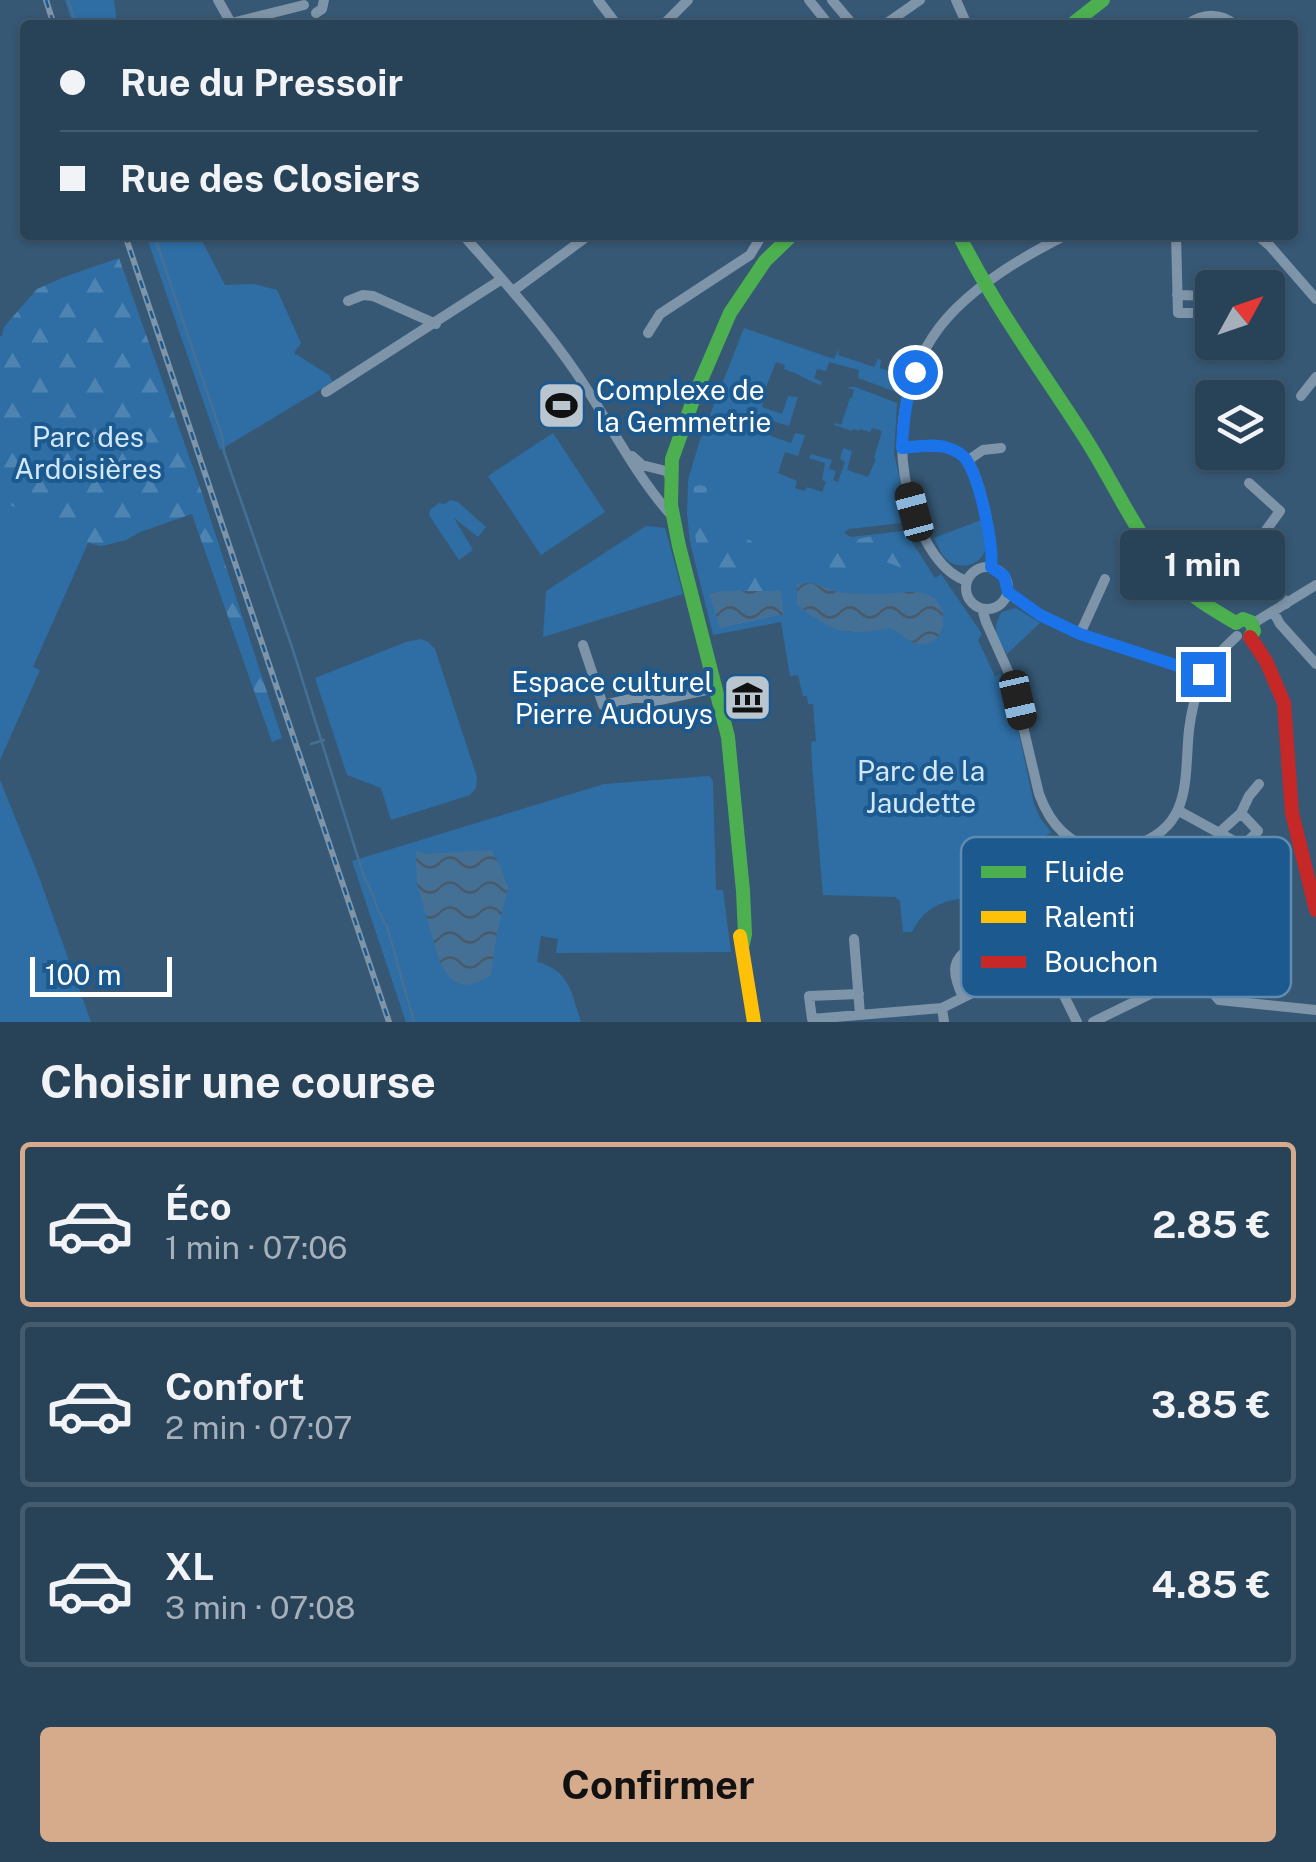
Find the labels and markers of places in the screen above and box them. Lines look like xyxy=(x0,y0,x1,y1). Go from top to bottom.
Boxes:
place label: Complexe de la Gemmetrie xyxy=(596,373,771,438)
sports icon: Complexe de la Gemmetrie xyxy=(535,379,587,431)
place label: Espace culturel Pierre Audouys xyxy=(511,665,713,730)
museum icon: Espace culturel Pierre Audouys xyxy=(722,671,774,723)

